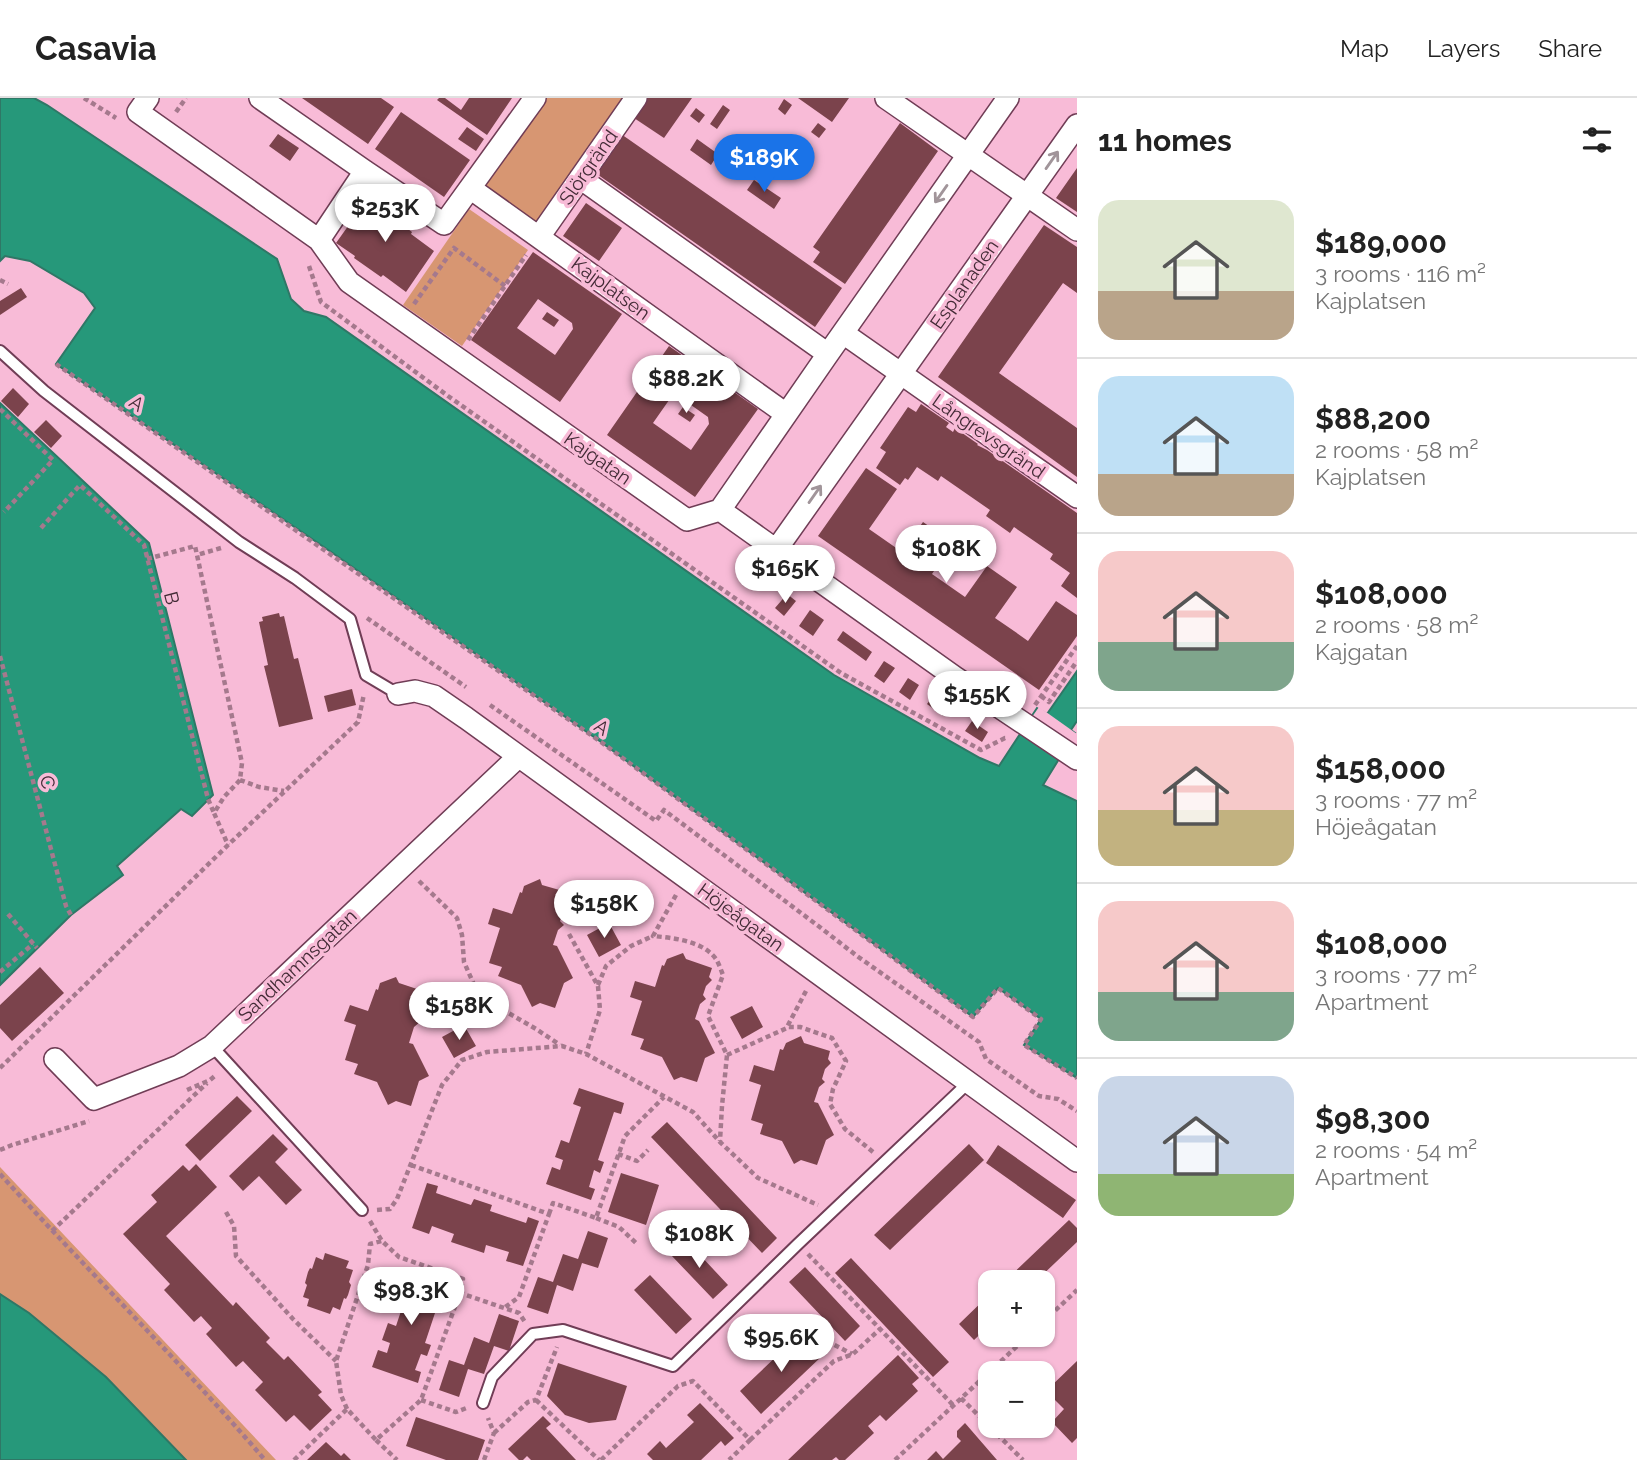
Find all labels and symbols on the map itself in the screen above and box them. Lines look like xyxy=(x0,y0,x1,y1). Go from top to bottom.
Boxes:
street label: Slörgränd xyxy=(554,125,622,209)
pin: $189K xyxy=(715,134,813,194)
one-way arrow xyxy=(1045,151,1059,170)
pin: $253K xyxy=(336,184,434,244)
one-way arrow xyxy=(934,184,948,203)
street label: Esplanaden xyxy=(925,235,1003,333)
street label: Kajplatsen xyxy=(567,252,655,324)
pin: $88.2K xyxy=(629,356,743,415)
street label: Långrevsgränd xyxy=(929,389,1049,483)
street label: A xyxy=(125,390,149,416)
street label: Kajgatan xyxy=(560,427,636,489)
one-way arrow xyxy=(808,485,822,504)
pin: $108K xyxy=(897,526,995,585)
pin: $165K xyxy=(736,546,834,605)
street label: B xyxy=(160,589,184,607)
pin: $155K xyxy=(928,672,1026,731)
street label: A xyxy=(590,714,614,740)
street label: C xyxy=(36,773,60,791)
street label: Höjeågatan xyxy=(694,878,788,956)
pin: $158K xyxy=(555,880,653,940)
street label: Sandhamnsgatan xyxy=(233,905,361,1025)
pin: $158K xyxy=(410,982,508,1042)
pin: $108K xyxy=(650,1210,748,1270)
pin: $98.3K xyxy=(354,1268,468,1327)
pin: $95.6K xyxy=(724,1314,838,1374)

